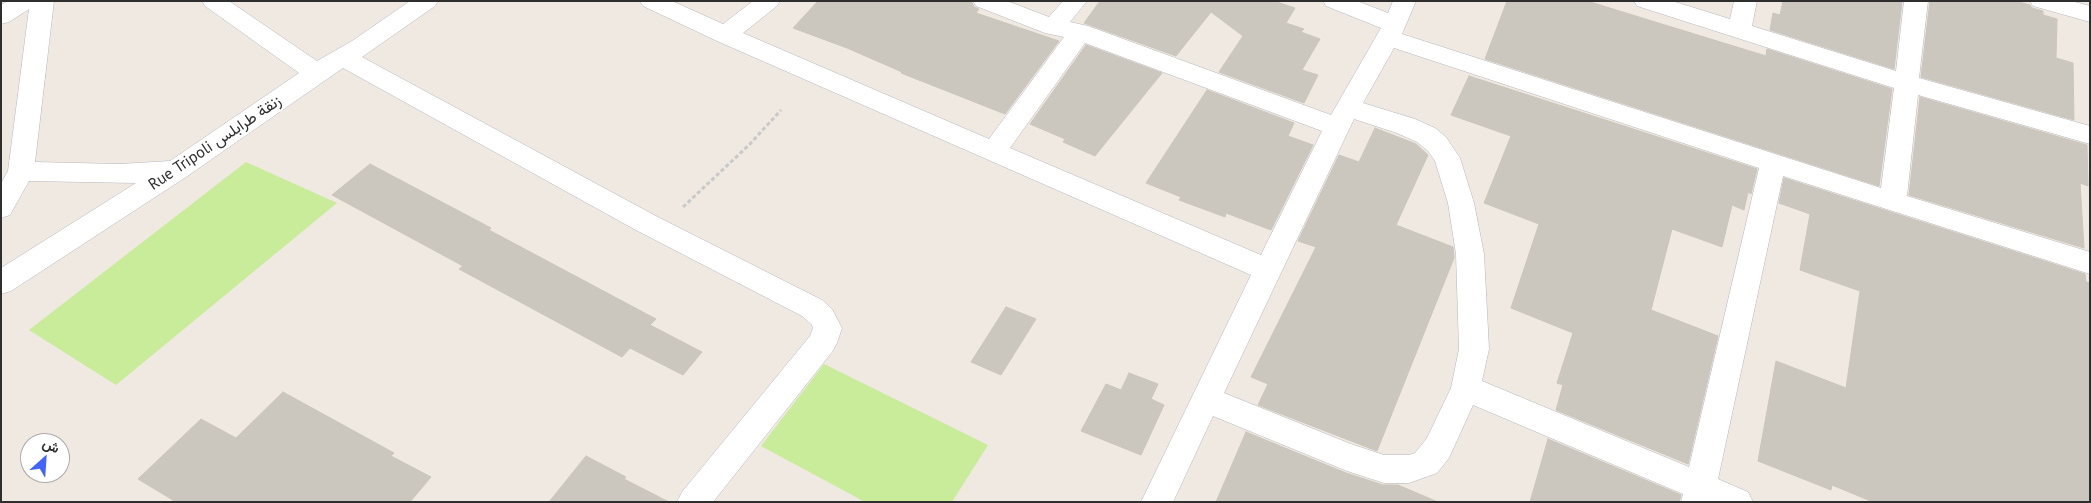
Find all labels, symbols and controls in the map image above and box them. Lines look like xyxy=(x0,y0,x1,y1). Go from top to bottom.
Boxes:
street label: Rue Tripoli زنقة طرابلس xyxy=(145,91,285,195)
north arrow xyxy=(20,433,70,483)
text: ش xyxy=(40,434,63,457)

